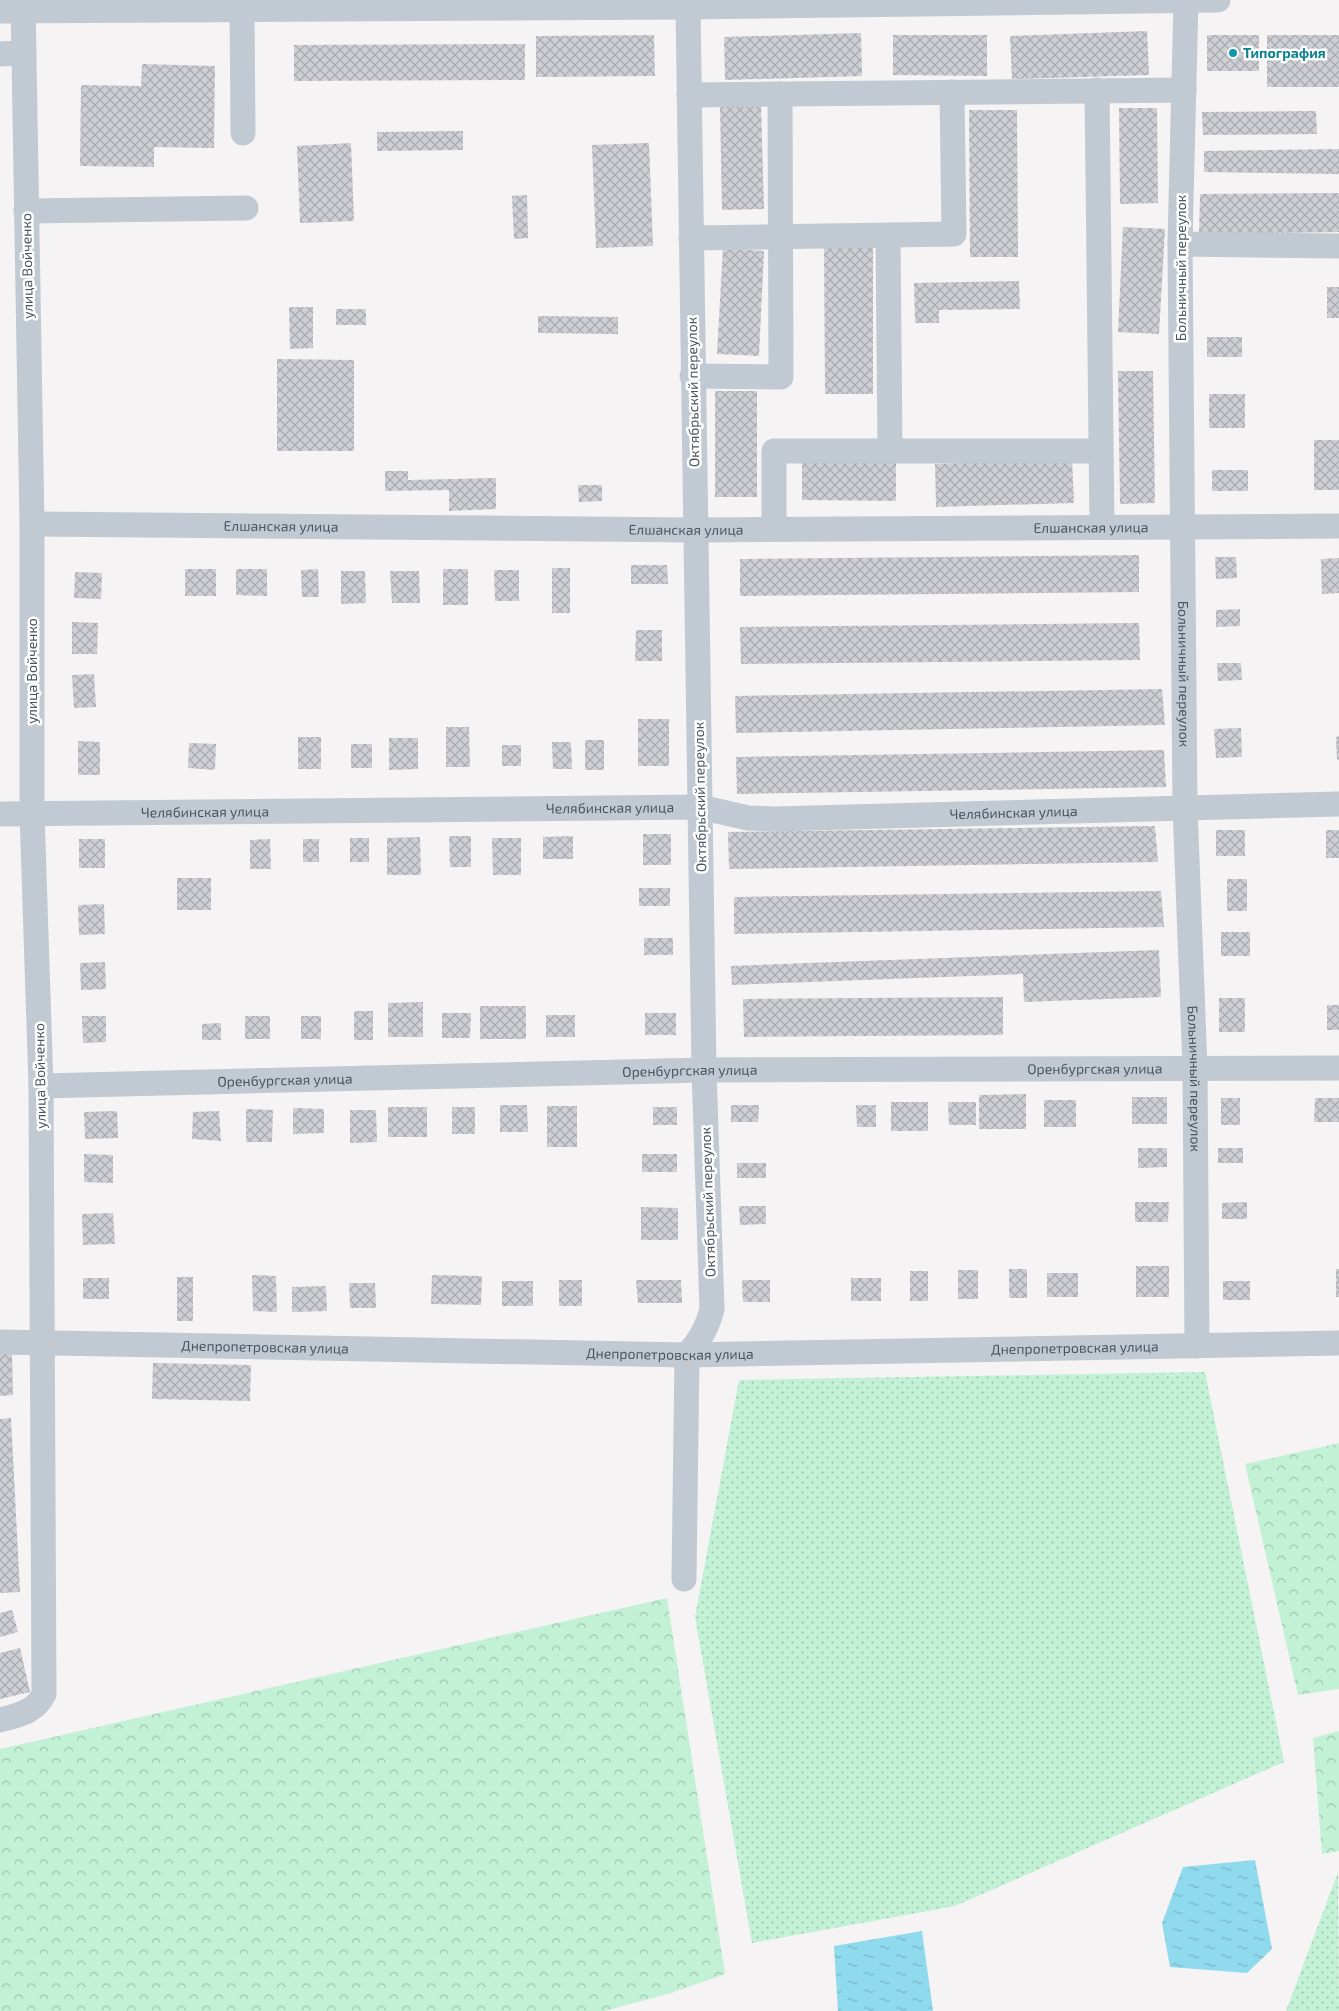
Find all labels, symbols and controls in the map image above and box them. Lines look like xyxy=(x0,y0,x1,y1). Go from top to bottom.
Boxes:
place label: Типография xyxy=(1243,44,1326,61)
marker: Типография xyxy=(1227,47,1239,59)
street label: Больничный переулок xyxy=(1172,194,1189,341)
street label: улица Войченко xyxy=(17,213,36,319)
street label: Октябрьский переулок xyxy=(683,316,702,467)
street label: Елшанская улица xyxy=(223,517,339,535)
street label: Елшанская улица xyxy=(1033,518,1148,536)
street label: Елшанская улица xyxy=(628,520,743,538)
street label: Больничный переулок xyxy=(1175,601,1193,748)
street label: улица Войченко xyxy=(23,618,40,724)
street label: Октябрьский переулок xyxy=(690,721,709,872)
street label: Челябинская улица xyxy=(546,798,674,817)
street label: Челябинская улица xyxy=(141,802,269,821)
street label: Челябинская улица xyxy=(949,802,1078,822)
street label: Больничный переулок xyxy=(1185,1005,1205,1153)
street label: улица Войченко xyxy=(30,1023,49,1129)
street label: Оренбургская улица xyxy=(1027,1060,1162,1077)
street label: Оренбургская улица xyxy=(622,1061,757,1080)
street label: Оренбургская улица xyxy=(217,1069,353,1090)
street label: Октябрьский переулок xyxy=(696,1126,719,1277)
street label: Днепропетровская улица xyxy=(181,1336,349,1357)
street label: Днепропетровская улица xyxy=(991,1337,1159,1357)
street label: Днепропетровская улица xyxy=(586,1344,754,1363)

